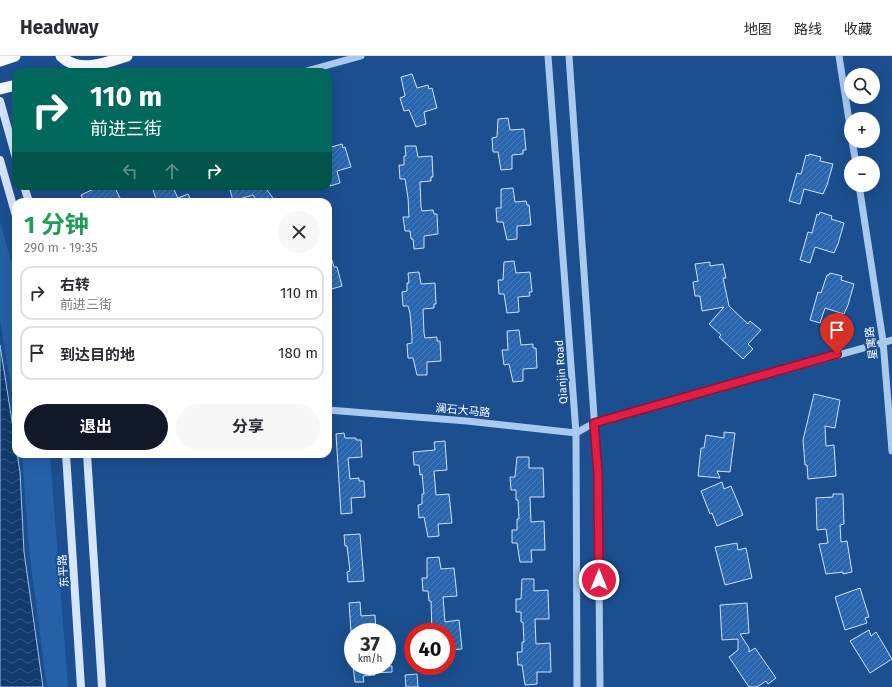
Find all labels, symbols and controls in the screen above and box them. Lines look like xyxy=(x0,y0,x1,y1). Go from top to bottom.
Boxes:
text: Headway xyxy=(20,16,99,39)
text: 地图 xyxy=(744,21,772,38)
text: 路线 xyxy=(794,21,822,38)
text: 收藏 xyxy=(844,21,872,38)
map controls xyxy=(844,68,880,192)
button: search xyxy=(844,68,880,104)
text: 110 m xyxy=(90,80,162,113)
icon: right xyxy=(24,84,76,136)
button: + xyxy=(844,112,880,148)
text: 前进三街 xyxy=(90,118,162,140)
button: − xyxy=(844,156,880,192)
icon: left xyxy=(119,160,141,182)
icon: ahead xyxy=(161,160,183,182)
icon: right xyxy=(203,160,225,182)
text: 1 分钟 xyxy=(24,211,89,239)
button: close xyxy=(278,211,320,253)
text: 290 m · 19:35 xyxy=(24,240,98,255)
text: 右转 xyxy=(60,276,90,294)
icon: right xyxy=(26,282,48,304)
text: 110 m xyxy=(280,284,318,302)
text: 前进三街 xyxy=(60,297,112,312)
pin xyxy=(820,313,854,354)
icon: arrive xyxy=(826,319,848,341)
street label: 星寓路 xyxy=(863,326,880,360)
street label: Qianjin Road xyxy=(553,340,570,404)
icon: arrive xyxy=(26,342,48,364)
text: 180 m xyxy=(278,344,318,362)
text: 到达目的地 xyxy=(60,346,135,364)
street label: 澜石大马路 xyxy=(435,402,491,419)
button: 退出 xyxy=(24,404,168,450)
button: 分享 xyxy=(176,404,320,450)
street label: 东平路 xyxy=(56,554,71,588)
position arrow xyxy=(578,559,620,601)
speed limit sign: 40 xyxy=(404,623,456,675)
text: 37 xyxy=(360,632,380,656)
text: km/h xyxy=(358,653,382,665)

